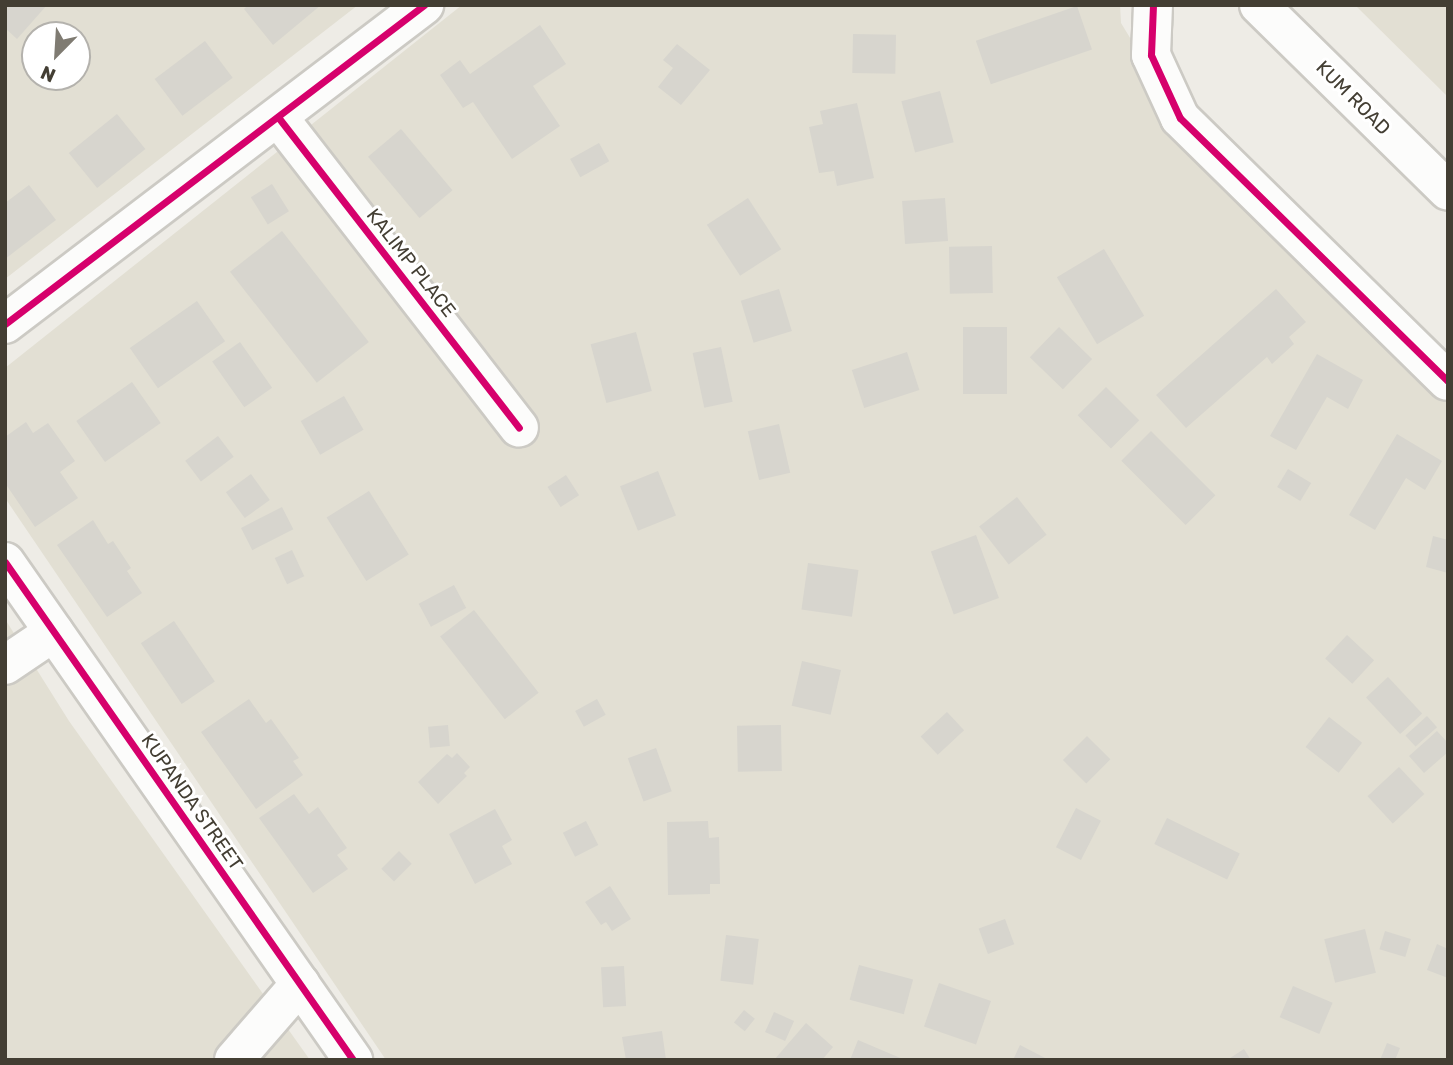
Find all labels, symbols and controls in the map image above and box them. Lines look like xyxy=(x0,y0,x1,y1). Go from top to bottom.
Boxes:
north arrow xyxy=(21,21,91,91)
street label: KUM ROAD xyxy=(1311,56,1395,140)
text: N xyxy=(37,61,59,87)
street label: KALIMP PLACE xyxy=(362,204,460,322)
street label: KUPANDA STREET xyxy=(136,729,248,875)

